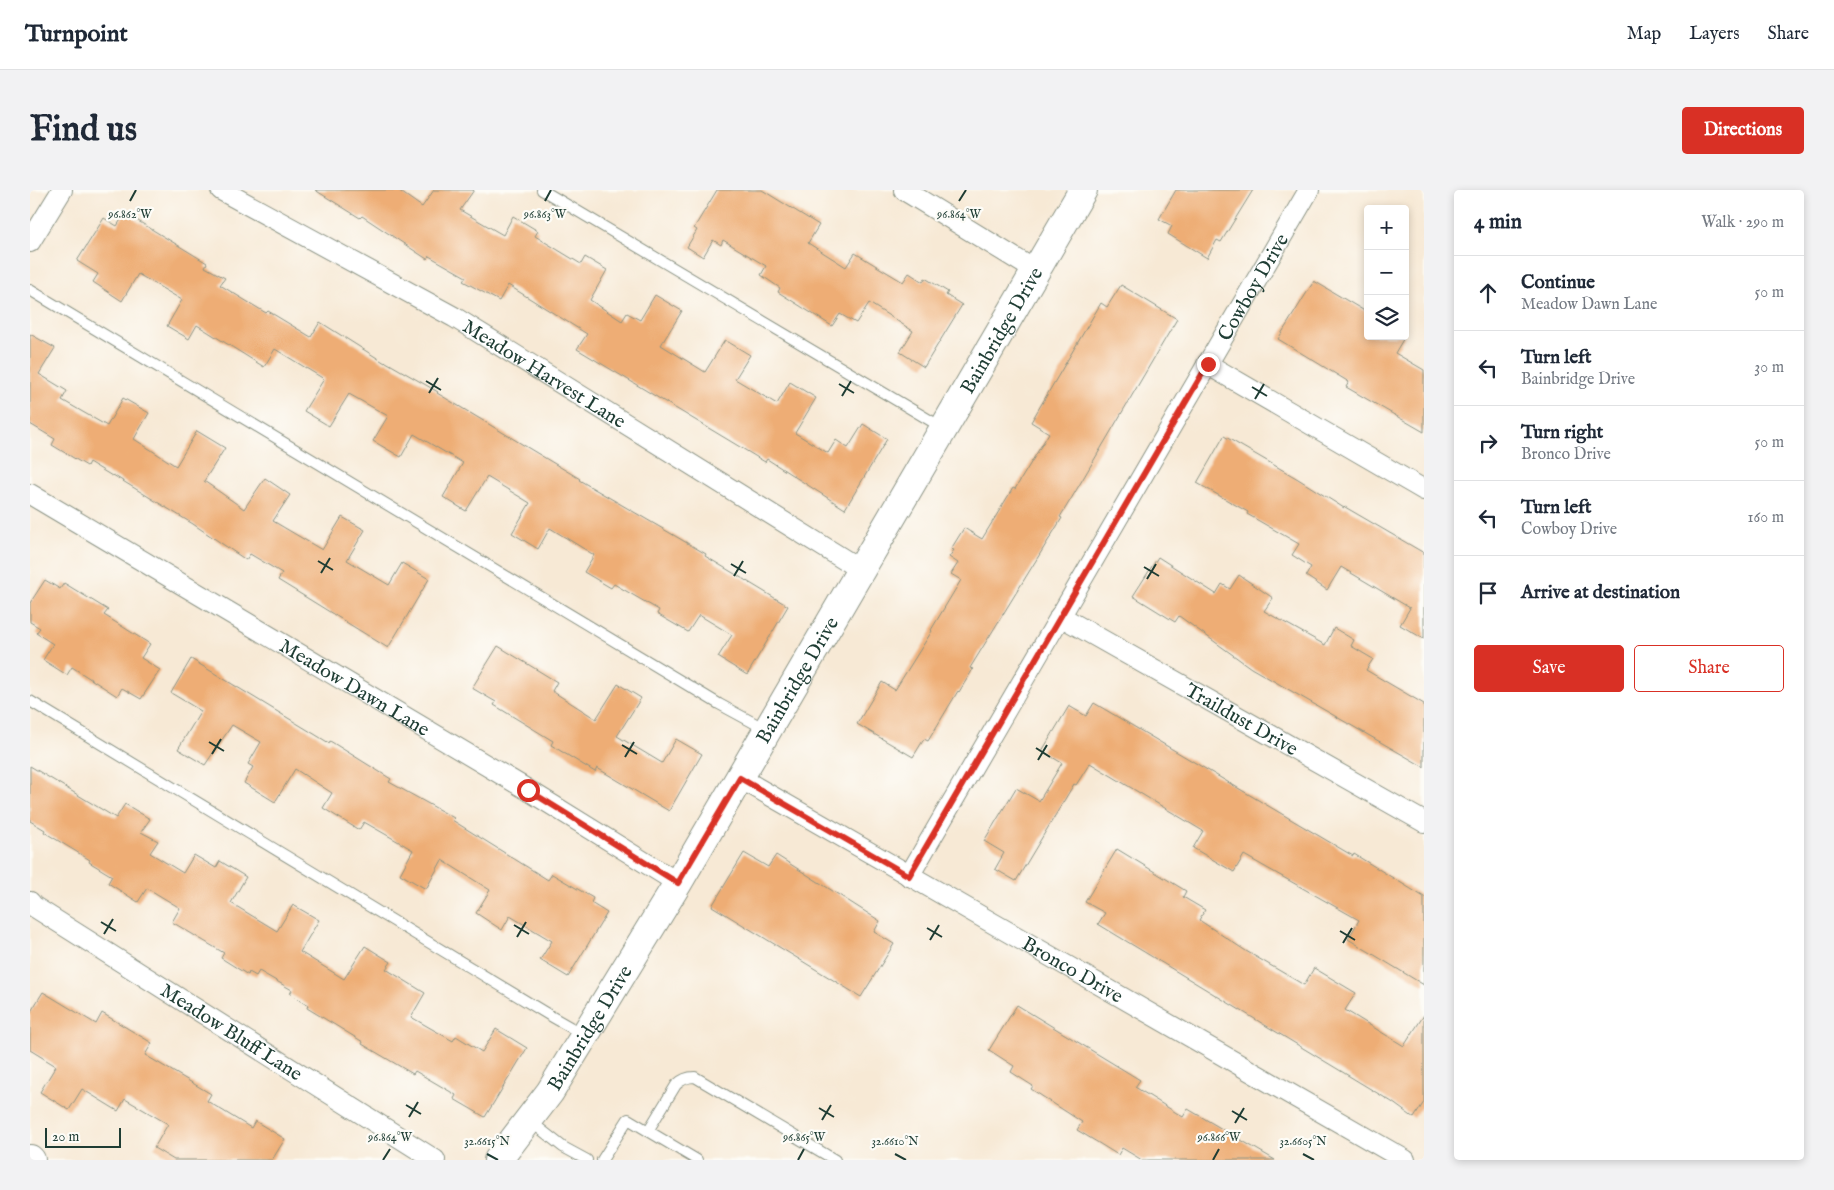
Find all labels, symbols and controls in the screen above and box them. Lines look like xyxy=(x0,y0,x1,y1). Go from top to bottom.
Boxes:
text: Turnpoint xyxy=(25,19,128,50)
text: Map xyxy=(1627,23,1661,46)
text: Layers xyxy=(1689,23,1740,46)
text: Share xyxy=(1768,23,1809,46)
button: Directions xyxy=(1682,107,1804,154)
text: Find us xyxy=(30,108,137,153)
map controls xyxy=(1364,205,1409,340)
button: + xyxy=(1364,205,1409,250)
text: 96.862°W xyxy=(107,207,152,222)
text: 96.863°W xyxy=(523,207,567,222)
text: 96.864°W xyxy=(936,207,981,222)
text: 4 min xyxy=(1474,209,1522,236)
text: Walk · 290 m xyxy=(1701,213,1784,233)
street label: Cowboy Drive xyxy=(1213,229,1295,346)
button: − xyxy=(1364,250,1409,295)
street label: Bainbridge Drive xyxy=(956,263,1049,399)
text: Continue xyxy=(1521,271,1595,295)
icon: ahead xyxy=(1474,279,1502,307)
text: 50 m xyxy=(1755,283,1784,303)
button: layers xyxy=(1364,295,1409,340)
text: Meadow Dawn Lane xyxy=(1521,295,1657,315)
street label: Meadow Harvest Lane xyxy=(458,314,630,435)
text: Turn left xyxy=(1521,346,1592,370)
route end xyxy=(1197,353,1220,376)
icon: left xyxy=(1474,354,1502,382)
text: 30 m xyxy=(1754,358,1784,378)
text: Bainbridge Drive xyxy=(1521,370,1635,390)
text: Turn right xyxy=(1521,421,1603,445)
icon: right xyxy=(1474,429,1502,457)
text: 50 m xyxy=(1755,433,1784,453)
text: Bronco Drive xyxy=(1521,445,1611,465)
text: Turn left xyxy=(1521,496,1592,520)
icon: left xyxy=(1474,504,1502,532)
text: 160 m xyxy=(1748,508,1784,528)
text: Cowboy Drive xyxy=(1521,520,1617,540)
icon: arrive xyxy=(1474,579,1502,607)
text: Arrive at destination xyxy=(1521,581,1680,605)
street label: Bainbridge Drive xyxy=(751,613,845,749)
street label: Meadow Dawn Lane xyxy=(274,634,434,743)
button: Save xyxy=(1474,645,1624,692)
button: Share xyxy=(1634,645,1784,692)
street label: Traildust Drive xyxy=(1180,678,1302,762)
route start xyxy=(517,779,540,802)
street label: Bronco Drive xyxy=(1017,932,1127,1009)
street label: Bainbridge Drive xyxy=(543,961,639,1096)
street label: Meadow Bluff Lane xyxy=(155,979,307,1087)
scale bar xyxy=(45,1125,121,1148)
text: 20 m xyxy=(52,1128,79,1146)
text: 96.864°W xyxy=(367,1130,412,1145)
text: 96.865°W xyxy=(782,1130,826,1145)
text: 96.866°W xyxy=(1197,1130,1241,1145)
text: 32.6615°N xyxy=(464,1134,510,1149)
text: 32.6610°N xyxy=(871,1134,919,1149)
text: 32.6605°N xyxy=(1279,1134,1327,1149)

